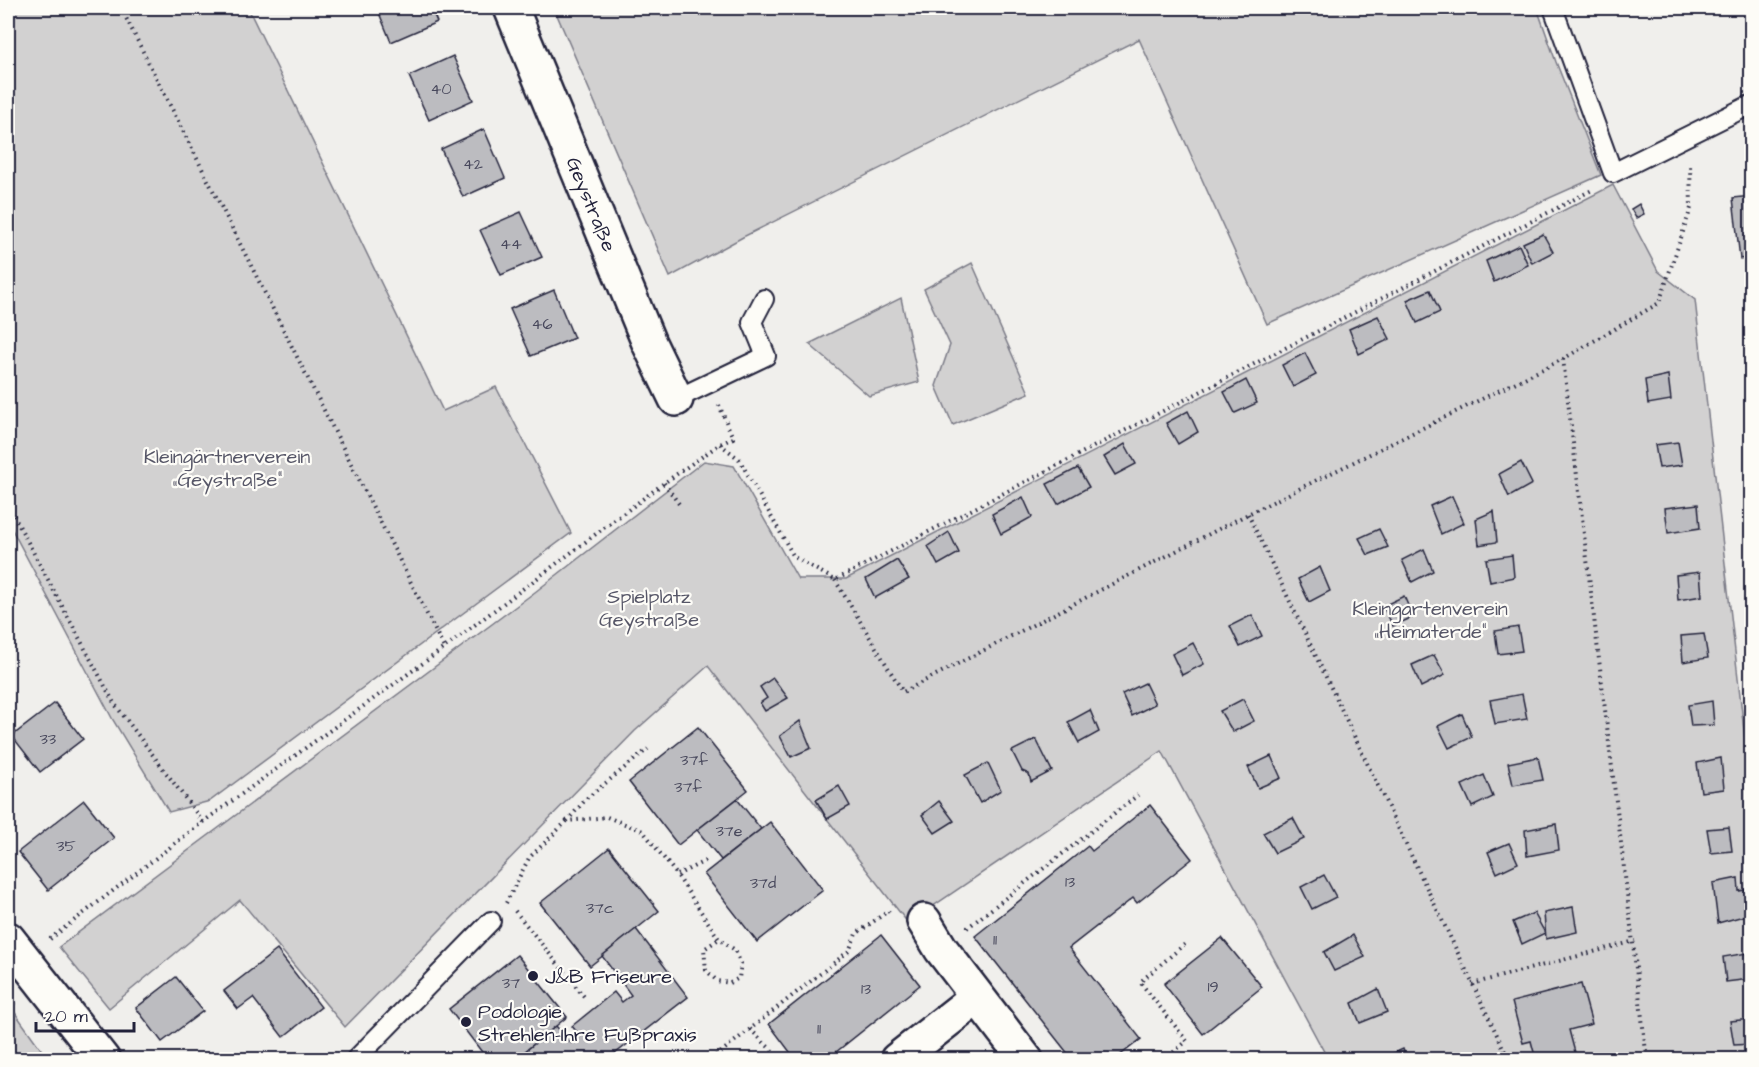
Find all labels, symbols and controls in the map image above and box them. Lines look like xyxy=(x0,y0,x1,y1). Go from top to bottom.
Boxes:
house number: 40 xyxy=(431,78,451,100)
house number: 42 xyxy=(463,153,483,175)
street label: Geystraße xyxy=(559,153,623,256)
house number: 44 xyxy=(500,233,522,255)
house number: 46 xyxy=(532,313,552,335)
park label: Kleingärtnerverein „Geystraße“ xyxy=(144,443,310,495)
park label: Spielplatz Geystraße xyxy=(599,583,699,635)
park label: Kleingartenverein „Heimaterde“ xyxy=(1352,595,1508,646)
house number: 33 xyxy=(40,728,56,750)
house number: 37f xyxy=(680,749,708,771)
house number: 37f xyxy=(674,776,702,798)
house number: 37e xyxy=(716,820,743,842)
house number: 35 xyxy=(56,835,76,857)
house number: 13 xyxy=(1065,871,1075,893)
house number: 37d xyxy=(750,872,776,894)
house number: 37c xyxy=(586,897,614,919)
house number: 11 xyxy=(993,929,997,951)
place label: J&B Friseure xyxy=(545,963,672,991)
marker: J&B Friseure xyxy=(526,969,540,983)
house number: 37 xyxy=(502,972,520,994)
house number: 19 xyxy=(1207,976,1219,998)
house number: 13 xyxy=(861,978,871,1000)
scale bar xyxy=(36,995,134,1033)
place label: Podologie Strehlen-Ihre Fußpraxis xyxy=(478,998,697,1049)
text: 20 m xyxy=(45,1004,88,1029)
marker: Podologie Strehlen-Ihre Fußpraxis xyxy=(459,1015,473,1029)
house number: 11 xyxy=(817,1018,821,1040)

